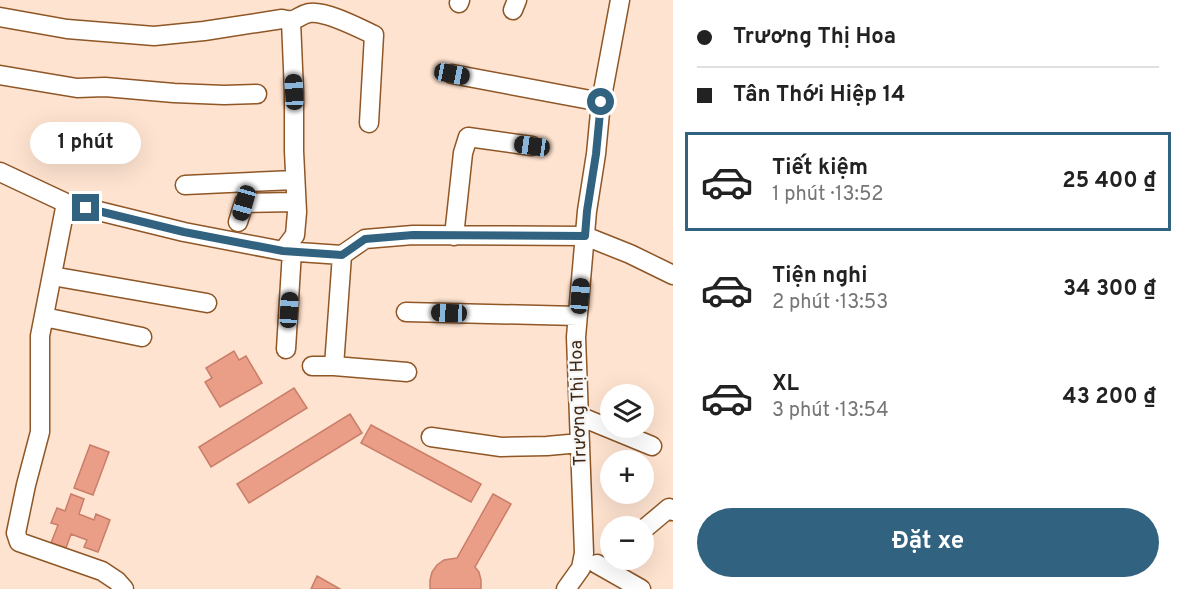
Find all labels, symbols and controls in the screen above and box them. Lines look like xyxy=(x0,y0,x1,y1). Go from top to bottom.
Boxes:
text: Trương Thị Hoa xyxy=(733,24,896,51)
car xyxy=(433,62,471,86)
car xyxy=(284,74,304,110)
text: Tân Thới Hiệp 14 xyxy=(733,82,905,109)
route start xyxy=(587,88,614,115)
callout: 1 phút xyxy=(31,121,142,163)
text: 1 phút xyxy=(57,130,114,156)
car xyxy=(513,135,551,157)
icon: car xyxy=(700,155,754,209)
text: Tiết kiệm xyxy=(772,155,868,182)
text: 25 400 ₫ xyxy=(1062,168,1156,195)
text: 1 phút · 13:52 xyxy=(772,182,884,208)
car xyxy=(230,183,258,223)
route end xyxy=(72,194,99,221)
icon: car xyxy=(700,263,754,317)
text: Tiện nghi xyxy=(772,263,867,290)
text: 34 300 ₫ xyxy=(1063,276,1156,303)
car xyxy=(569,277,591,315)
text: 2 phút · 13:53 xyxy=(772,290,888,316)
car xyxy=(279,291,299,329)
car xyxy=(431,303,467,323)
street label: Trương Thị Hoa xyxy=(565,340,593,466)
icon: car xyxy=(700,371,754,425)
text: XL xyxy=(772,371,799,398)
map controls xyxy=(600,384,654,570)
button: layers xyxy=(600,384,654,438)
text: 43 200 ₫ xyxy=(1063,384,1156,411)
text: 3 phút · 13:54 xyxy=(772,398,889,424)
button: + xyxy=(600,450,654,504)
button: Đặt xe xyxy=(697,508,1159,577)
button: − xyxy=(600,516,654,570)

